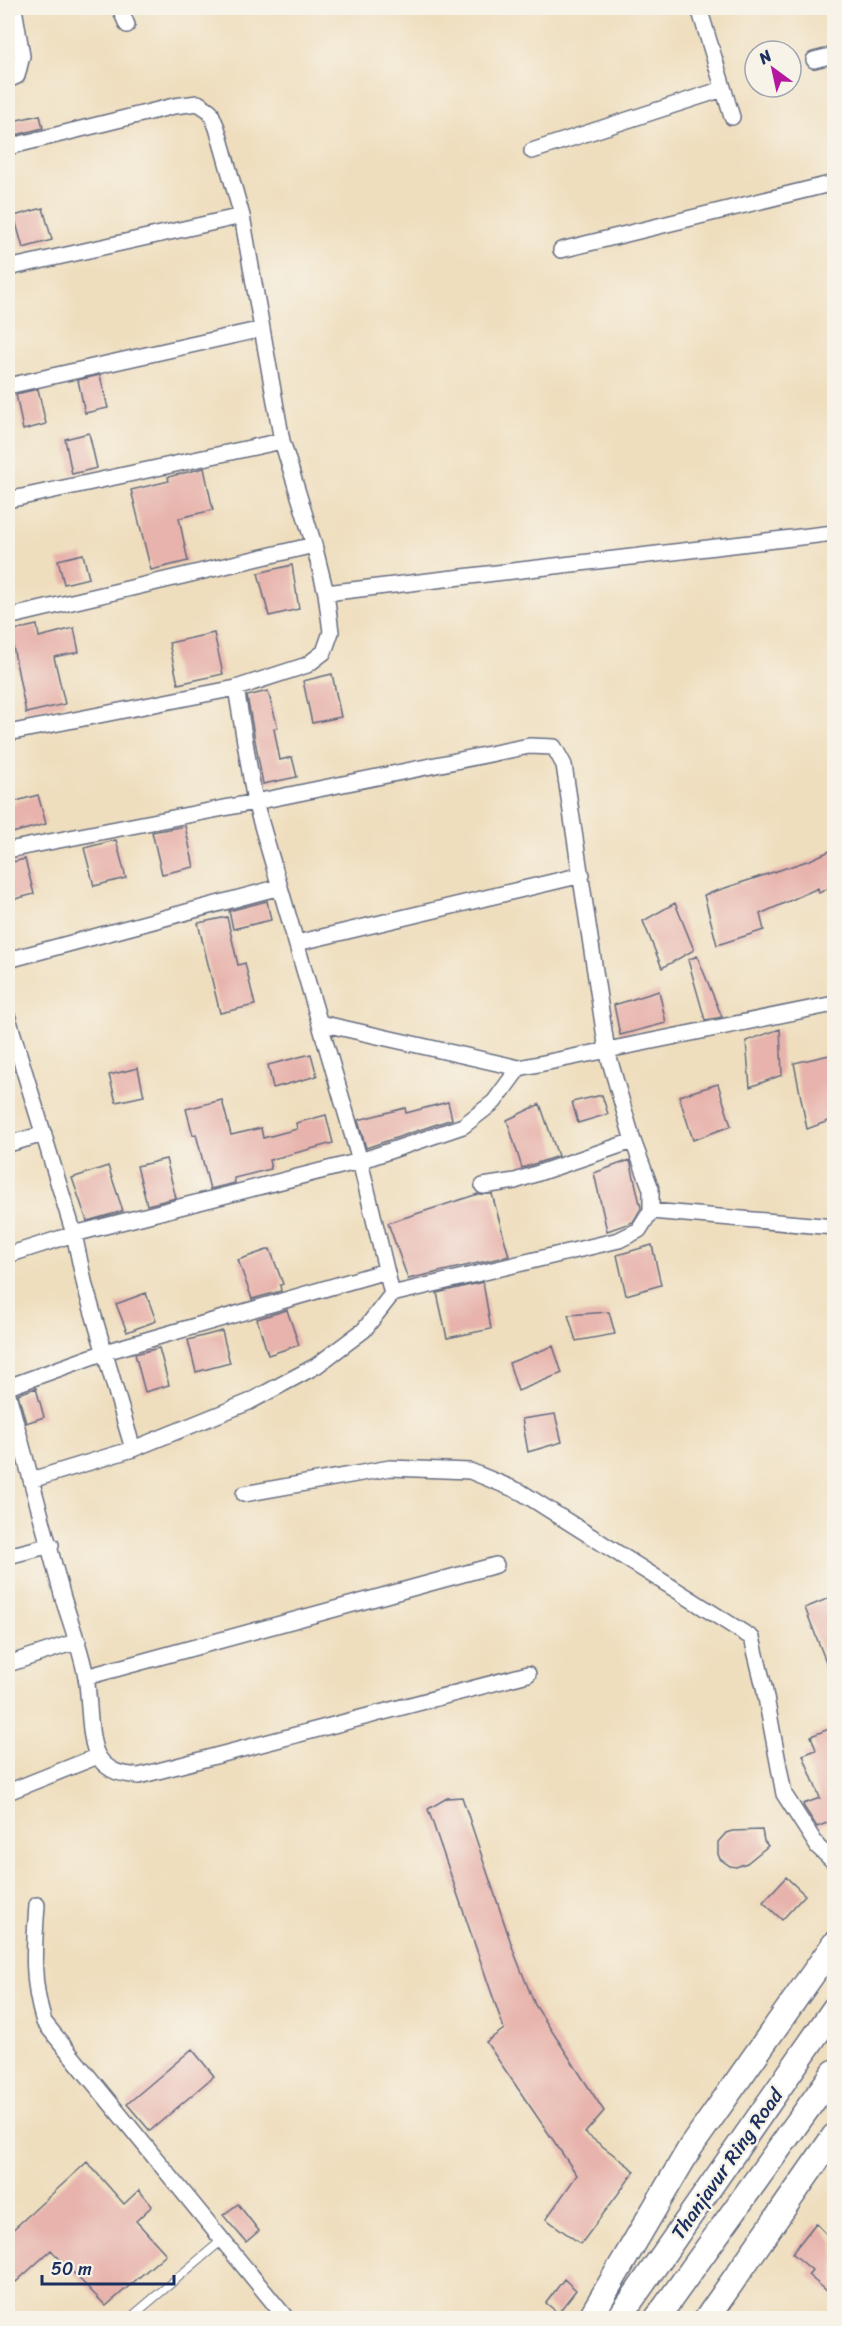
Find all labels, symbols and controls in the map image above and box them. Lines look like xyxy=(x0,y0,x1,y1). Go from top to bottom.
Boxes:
north arrow xyxy=(743,39,803,99)
text: N xyxy=(752,41,778,73)
street label: Thanjavur Ring Road xyxy=(661,2080,793,2247)
scale bar xyxy=(42,2248,174,2286)
text: 50 m xyxy=(51,2253,92,2285)

